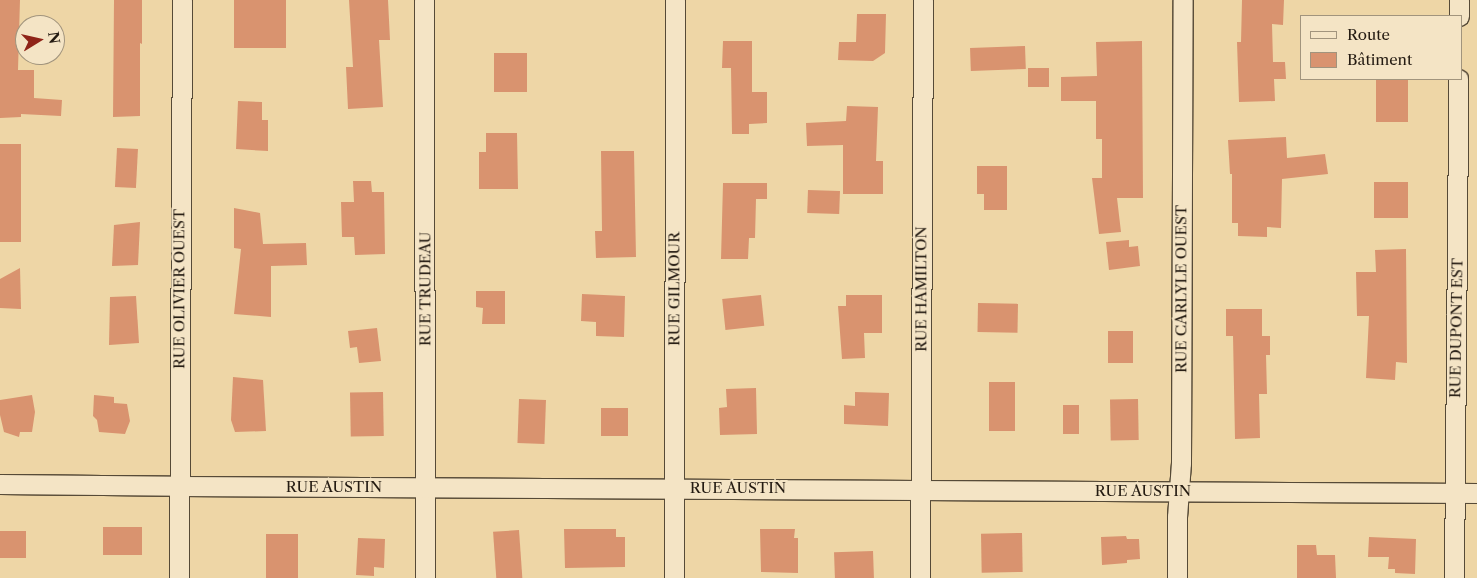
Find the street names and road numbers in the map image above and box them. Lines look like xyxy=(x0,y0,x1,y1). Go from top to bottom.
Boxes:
street label: RUE CARLYLE OUEST xyxy=(1172,205,1190,373)
street label: RUE OLIVIER OUEST xyxy=(170,209,188,369)
street label: RUE HAMILTON xyxy=(912,226,930,352)
street label: RUE TRUDEAU xyxy=(416,232,434,346)
street label: RUE GILMOUR xyxy=(665,232,683,346)
street label: RUE DUPONT EST xyxy=(1446,257,1466,399)
street label: RUE AUSTIN xyxy=(286,478,382,496)
street label: RUE AUSTIN xyxy=(690,479,786,497)
street label: RUE AUSTIN xyxy=(1095,482,1191,500)

